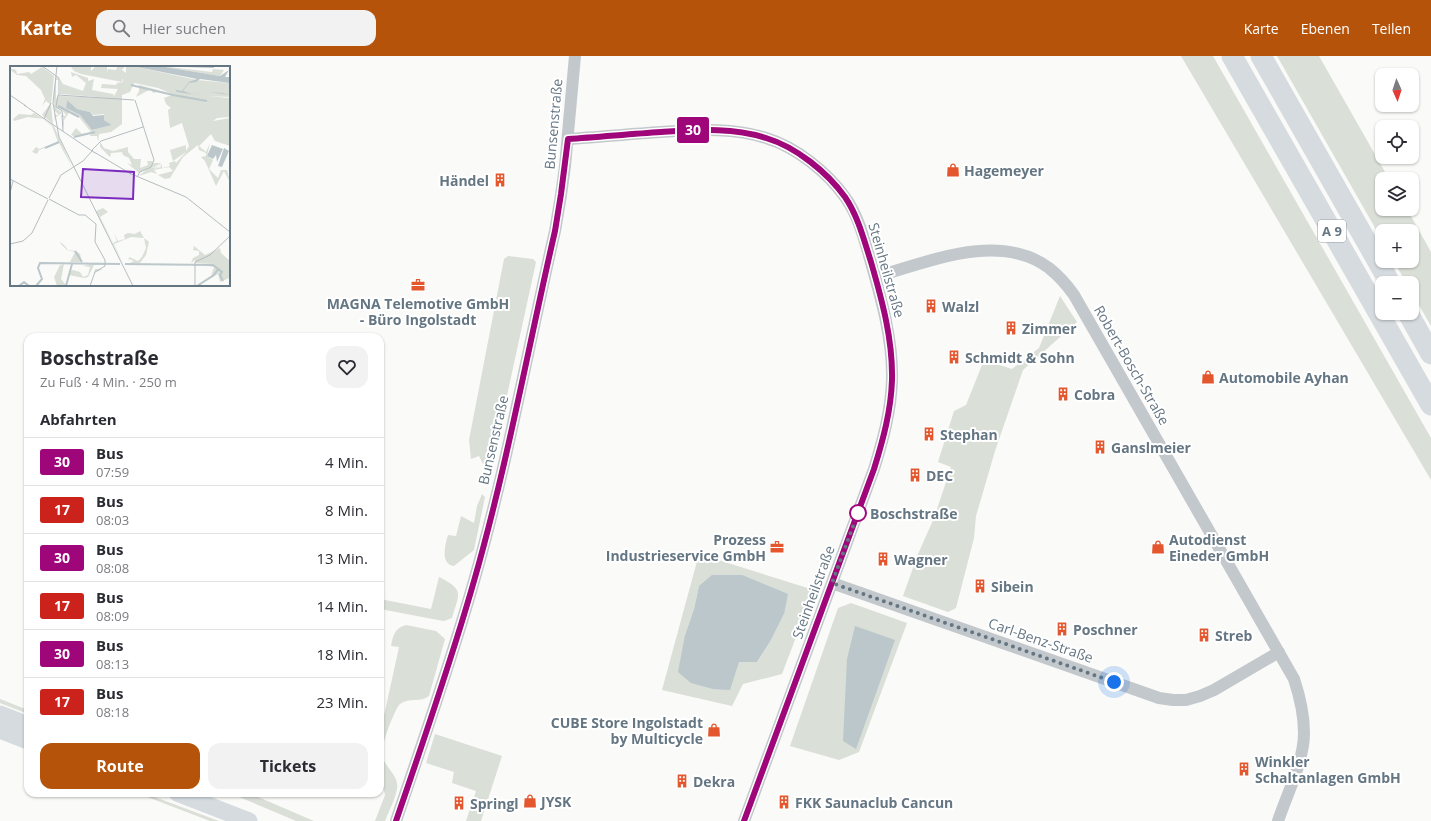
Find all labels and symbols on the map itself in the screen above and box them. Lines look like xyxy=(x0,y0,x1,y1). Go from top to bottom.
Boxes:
inset map xyxy=(10,66,230,286)
north arrow xyxy=(1375,68,1419,112)
street label: Bunsenstraße xyxy=(540,78,566,170)
line badge: 30 xyxy=(675,117,711,143)
place label: Hagemeyer xyxy=(964,161,1045,180)
shop icon: Hagemeyer xyxy=(945,162,961,178)
place label: Händel xyxy=(439,171,489,190)
building icon: Händel xyxy=(492,172,508,188)
street label: Steinheilstraße xyxy=(864,220,910,320)
road number: A 9 xyxy=(1318,220,1346,242)
office icon: MAGNA Telemotive GmbH - Büro Ingolstadt xyxy=(410,277,426,293)
place label: MAGNA Telemotive GmbH - Büro Ingolstadt xyxy=(327,294,509,329)
place label: Walzl xyxy=(942,297,979,316)
building icon: Walzl xyxy=(923,298,939,314)
street label: Robert-Bosch-Straße xyxy=(1090,302,1174,428)
place label: Zimmer xyxy=(1022,319,1077,338)
building icon: Zimmer xyxy=(1003,320,1019,336)
place label: Schmidt & Sohn xyxy=(965,348,1075,367)
building icon: Schmidt & Sohn xyxy=(946,349,962,365)
place label: Automobile Ayhan xyxy=(1219,368,1349,387)
shop icon: Automobile Ayhan xyxy=(1200,369,1216,385)
place label: Cobra xyxy=(1074,385,1115,404)
building icon: Cobra xyxy=(1055,386,1071,402)
street label: Bunsenstraße xyxy=(473,393,513,487)
place label: Stephan xyxy=(940,425,998,444)
building icon: Stephan xyxy=(921,426,937,442)
place label: Ganslmeier xyxy=(1111,438,1192,457)
building icon: Ganslmeier xyxy=(1092,439,1108,455)
place label: DEC xyxy=(926,466,953,485)
building icon: DEC xyxy=(907,467,923,483)
marker: Boschstraße xyxy=(849,504,867,522)
place label: Boschstraße xyxy=(870,504,958,523)
place label: Prozess Industrieservice GmbH xyxy=(606,530,766,565)
place label: Autodienst Eineder GmbH xyxy=(1169,530,1269,565)
office icon: Prozess Industrieservice GmbH xyxy=(769,539,785,555)
shop icon: Autodienst Eineder GmbH xyxy=(1150,539,1166,555)
street label: Steinheilstraße xyxy=(787,543,839,641)
place label: Wagner xyxy=(894,550,948,569)
building icon: Wagner xyxy=(875,551,891,567)
place label: Sibein xyxy=(991,577,1034,596)
building icon: Sibein xyxy=(972,578,988,594)
street label: Carl-Benz-Straße xyxy=(986,613,1096,667)
place label: Poschner xyxy=(1073,620,1138,639)
building icon: Poschner xyxy=(1054,621,1070,637)
place label: Streb xyxy=(1215,626,1252,645)
building icon: Streb xyxy=(1196,627,1212,643)
your location xyxy=(1104,672,1124,692)
place label: CUBE Store Ingolstadt by Multicycle xyxy=(551,713,703,748)
shop icon: CUBE Store Ingolstadt by Multicycle xyxy=(706,722,722,738)
place label: Winkler Schaltanlagen GmbH xyxy=(1255,752,1401,787)
building icon: Winkler Schaltanlagen GmbH xyxy=(1236,761,1252,777)
place label: Dekra xyxy=(693,772,735,791)
building icon: Dekra xyxy=(674,773,690,789)
place label: JYSK xyxy=(539,792,572,811)
shop icon: JYSK xyxy=(522,793,538,809)
place label: FKK Saunaclub Cancun xyxy=(795,793,953,812)
place label: Springl xyxy=(470,794,519,813)
building icon: FKK Saunaclub Cancun xyxy=(776,794,792,810)
building icon: Springl xyxy=(451,795,467,811)

